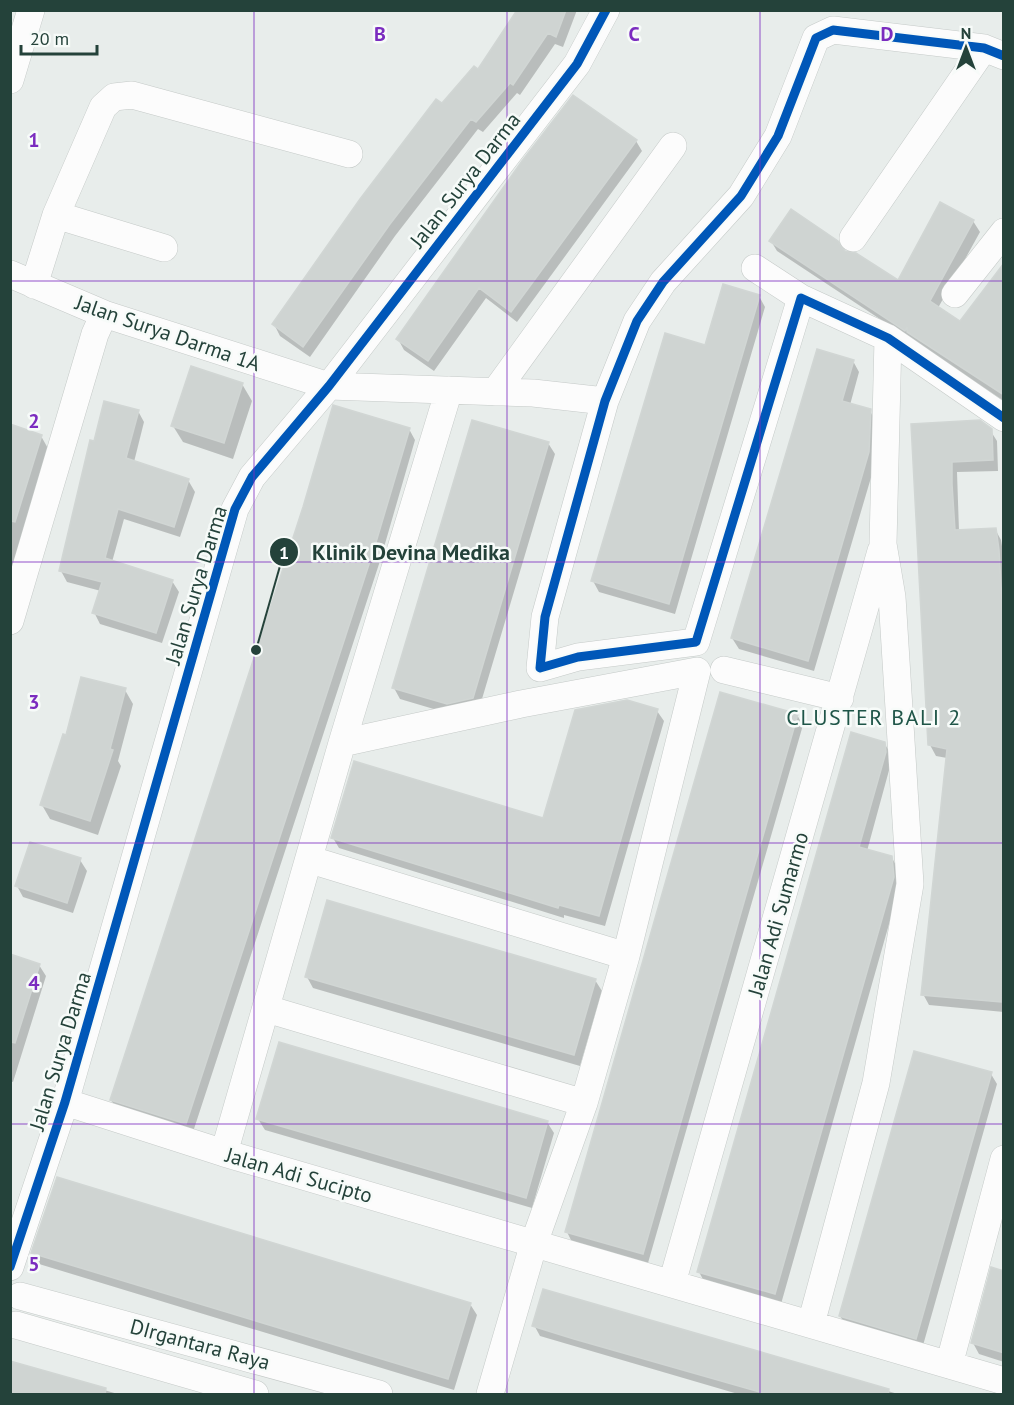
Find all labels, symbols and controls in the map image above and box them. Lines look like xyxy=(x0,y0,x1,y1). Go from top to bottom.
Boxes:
scale bar xyxy=(21,18,98,56)
north arrow xyxy=(936,18,996,78)
text: B xyxy=(374,21,386,47)
text: C xyxy=(628,21,640,47)
text: D xyxy=(881,21,894,47)
text: N xyxy=(961,23,971,43)
text: 20 m xyxy=(30,27,69,50)
street label: Jalan Surya Darma xyxy=(403,107,526,254)
text: 1 xyxy=(28,127,40,153)
street label: Jalan Surya Darma 1A xyxy=(71,288,265,378)
text: 2 xyxy=(28,408,40,434)
street label: Jalan Surya Darma xyxy=(159,502,233,668)
callout: Klinik Devina Medika xyxy=(269,532,522,572)
text: Klinik Devina Medika xyxy=(312,538,510,566)
text: 1 xyxy=(279,541,289,564)
text: 3 xyxy=(28,689,40,715)
district label: CLUSTER BALI 2 xyxy=(786,703,962,731)
street label: Jalan Adi Sumarmo xyxy=(741,829,814,1000)
street label: Jalan Surya Darma xyxy=(23,968,97,1134)
text: 4 xyxy=(28,970,40,996)
street label: Jalan Adi Sucipto xyxy=(222,1141,375,1209)
text: 5 xyxy=(28,1251,40,1277)
street label: DIrgantara Raya xyxy=(127,1312,273,1376)

